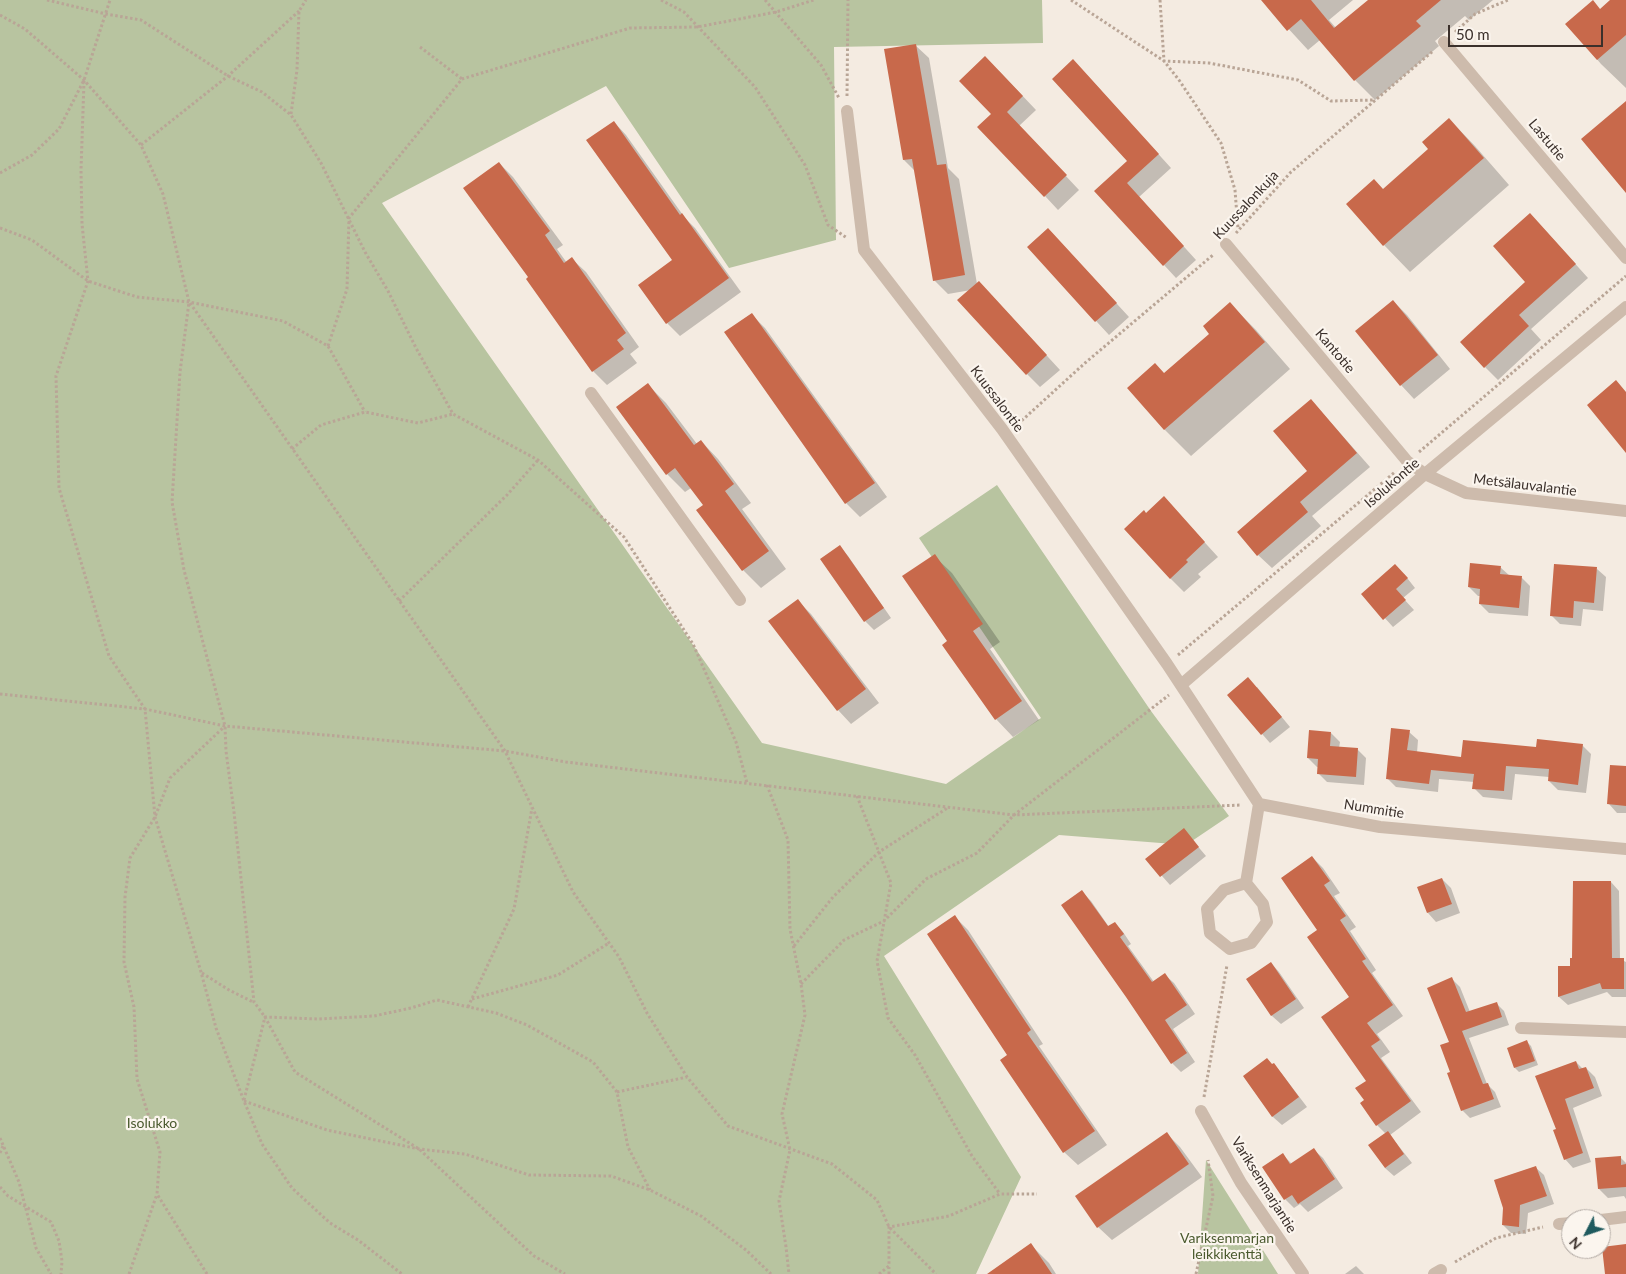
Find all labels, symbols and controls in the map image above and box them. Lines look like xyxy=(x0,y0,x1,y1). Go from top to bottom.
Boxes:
scale bar xyxy=(1451,15,1606,47)
text: 50 m xyxy=(1456,25,1490,43)
street label: Lastutie xyxy=(1525,116,1569,164)
street label: Kuussalonkuja xyxy=(1210,167,1282,243)
street label: Kantotie xyxy=(1312,325,1358,377)
street label: Kuussalontie xyxy=(967,363,1027,435)
street label: Isolukontie xyxy=(1361,455,1423,511)
street label: Metsälauvalantie xyxy=(1472,470,1578,500)
street label: Nummitie xyxy=(1343,796,1405,822)
park label: Isolukko xyxy=(127,1115,177,1131)
street label: Variksenmarjantie xyxy=(1228,1134,1300,1236)
north arrow xyxy=(1561,1209,1611,1259)
park label: Variksenmarjan leikkikenttä xyxy=(1180,1230,1274,1262)
text: N xyxy=(1565,1234,1585,1253)

